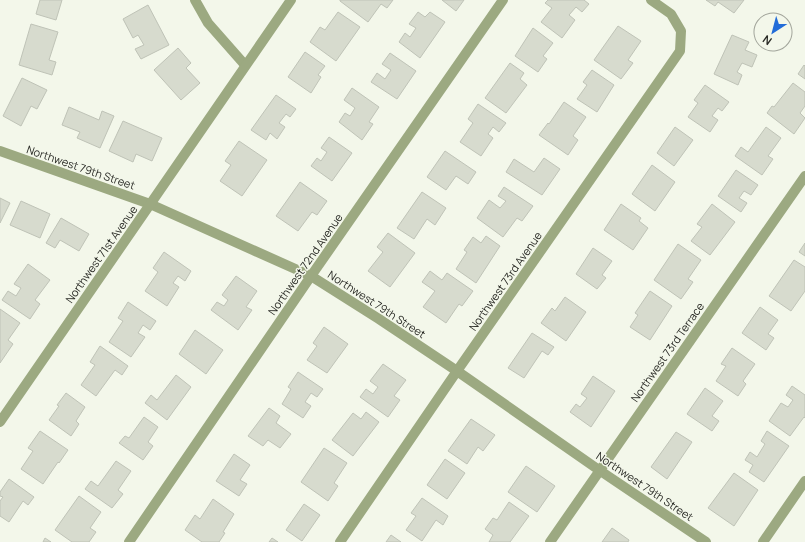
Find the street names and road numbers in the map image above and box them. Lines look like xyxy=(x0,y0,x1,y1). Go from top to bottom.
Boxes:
street label: Northwest 79th Street xyxy=(25,141,137,193)
street label: Northwest 71st Avenue xyxy=(62,202,141,306)
street label: Northwest 72nd Avenue xyxy=(264,210,346,318)
street label: Northwest 73rd Avenue xyxy=(465,228,545,334)
street label: Northwest 79th Street xyxy=(325,267,429,341)
street label: Northwest 73rd Terrace xyxy=(627,299,707,405)
street label: Northwest 79th Street xyxy=(594,448,696,524)

